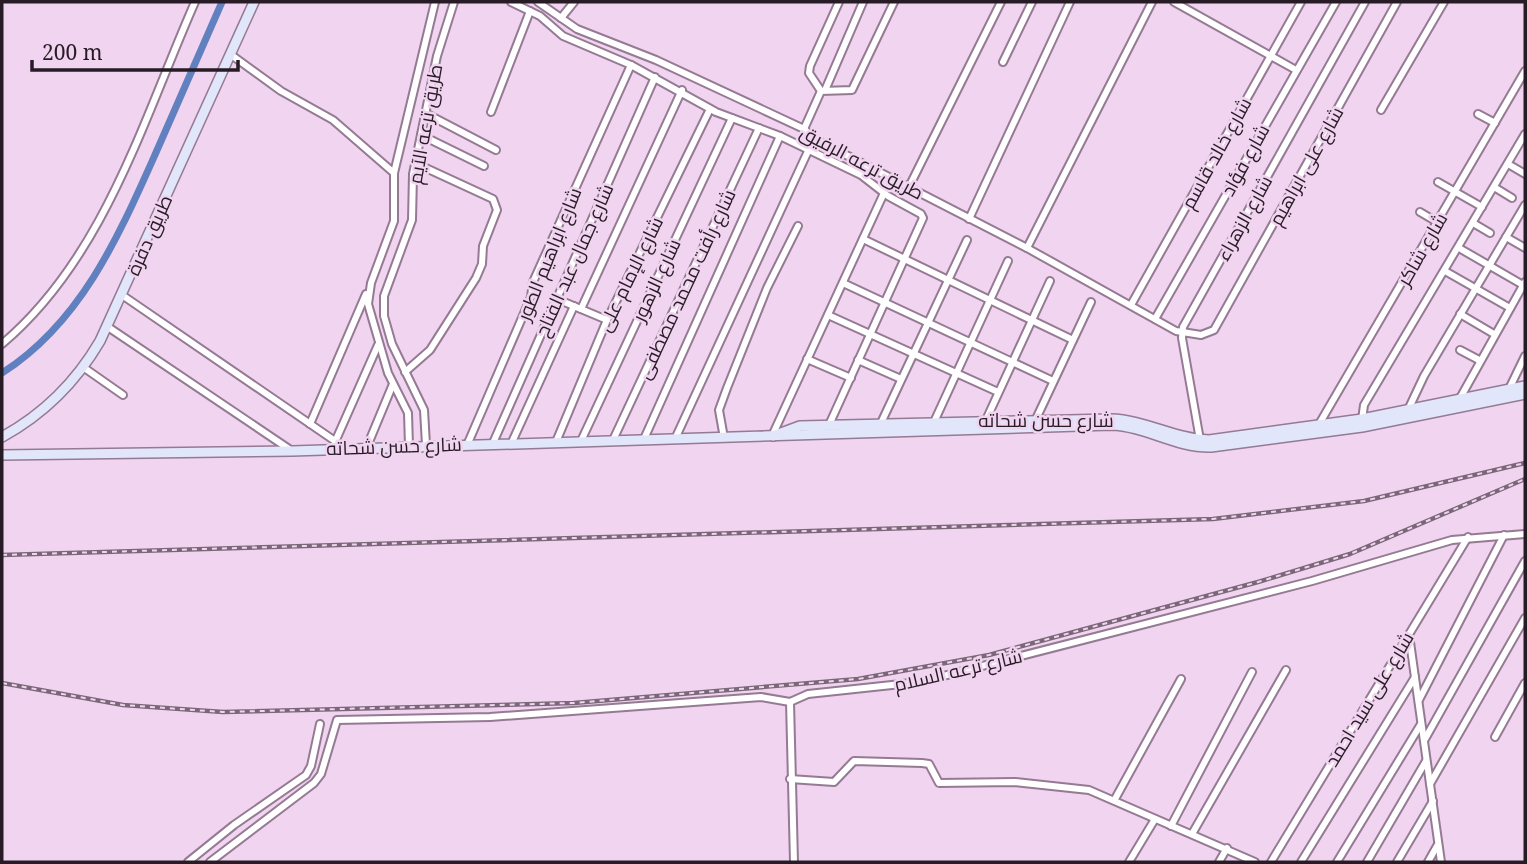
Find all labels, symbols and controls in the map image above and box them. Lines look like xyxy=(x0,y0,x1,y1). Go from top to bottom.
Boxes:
scale bar xyxy=(32,28,238,72)
text: 200 m xyxy=(42,38,103,66)
street label: طريق ترعه الآيم xyxy=(402,62,449,186)
street label: شارع خالد قاسم xyxy=(1175,93,1258,214)
street label: شارع على ابراهيم xyxy=(1263,102,1350,231)
street label: طريق ترعه الرفيق xyxy=(796,118,928,206)
street label: شارع فؤاد xyxy=(1215,119,1276,201)
street label: شارع الزهراء xyxy=(1210,171,1279,266)
street label: شارع جمال عبد الفتاح xyxy=(529,179,620,341)
street label: شارع ابراهيم الطور xyxy=(510,184,588,326)
street label: شارع رأفت محمد مصطفى xyxy=(630,185,742,384)
street label: طريق دفرة xyxy=(120,190,178,280)
street label: شارع شاكر xyxy=(1390,208,1454,292)
street label: شارع الإمام على xyxy=(591,212,670,336)
street label: شارع الزهور xyxy=(625,234,687,327)
street label: شارع حسن شحاته xyxy=(978,407,1114,434)
street label: شارع حسن شحاته xyxy=(326,431,462,462)
street label: شارع على سيد احمد xyxy=(1318,627,1420,772)
street label: شارع ترعه السلام xyxy=(891,643,1025,698)

